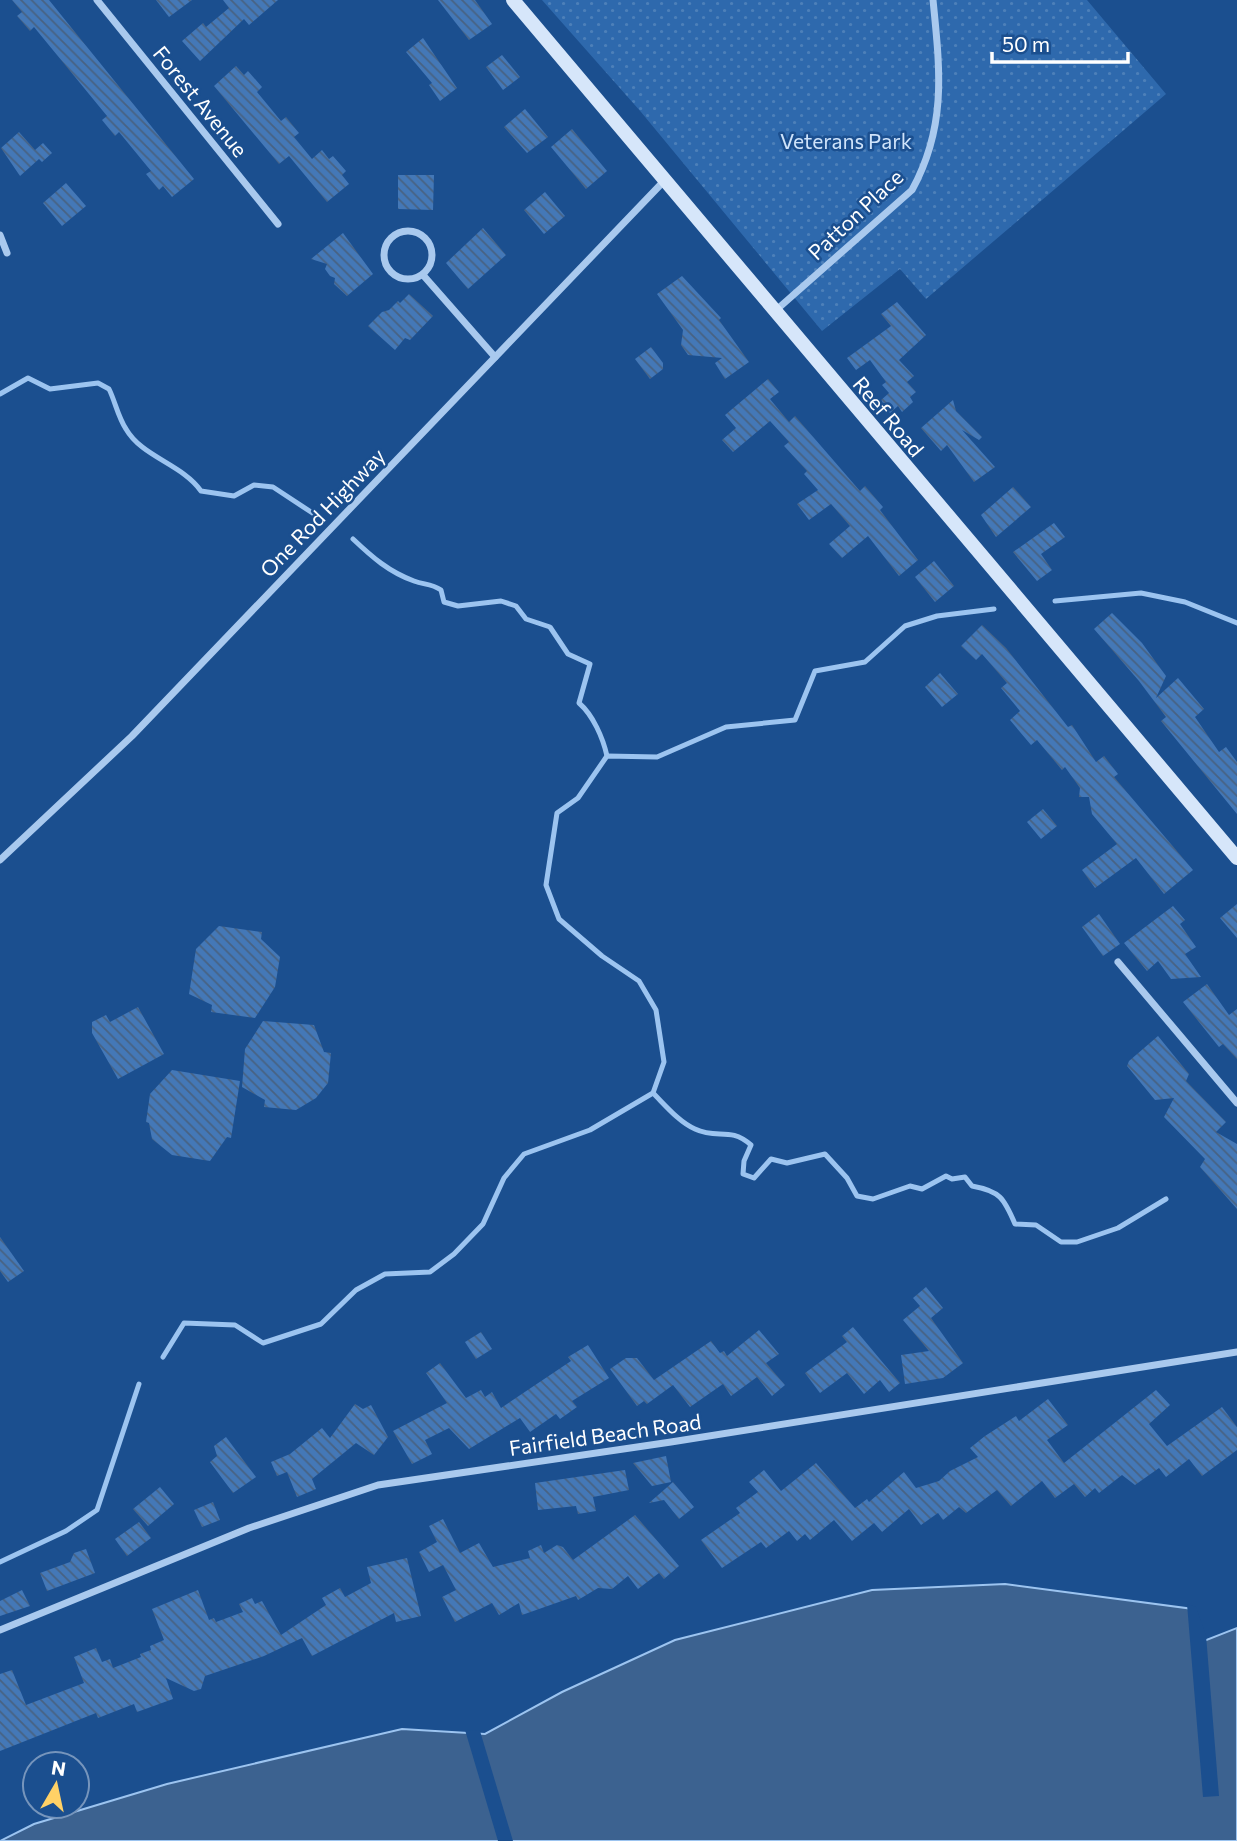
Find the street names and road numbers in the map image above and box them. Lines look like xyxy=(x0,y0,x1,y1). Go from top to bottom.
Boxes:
street label: Forest Avenue xyxy=(149,41,253,161)
street label: Patton Place xyxy=(802,164,908,264)
street label: Reef Road xyxy=(848,371,930,461)
street label: One Rod Highway xyxy=(254,442,390,581)
street label: Fairfield Beach Road xyxy=(507,1408,703,1460)

